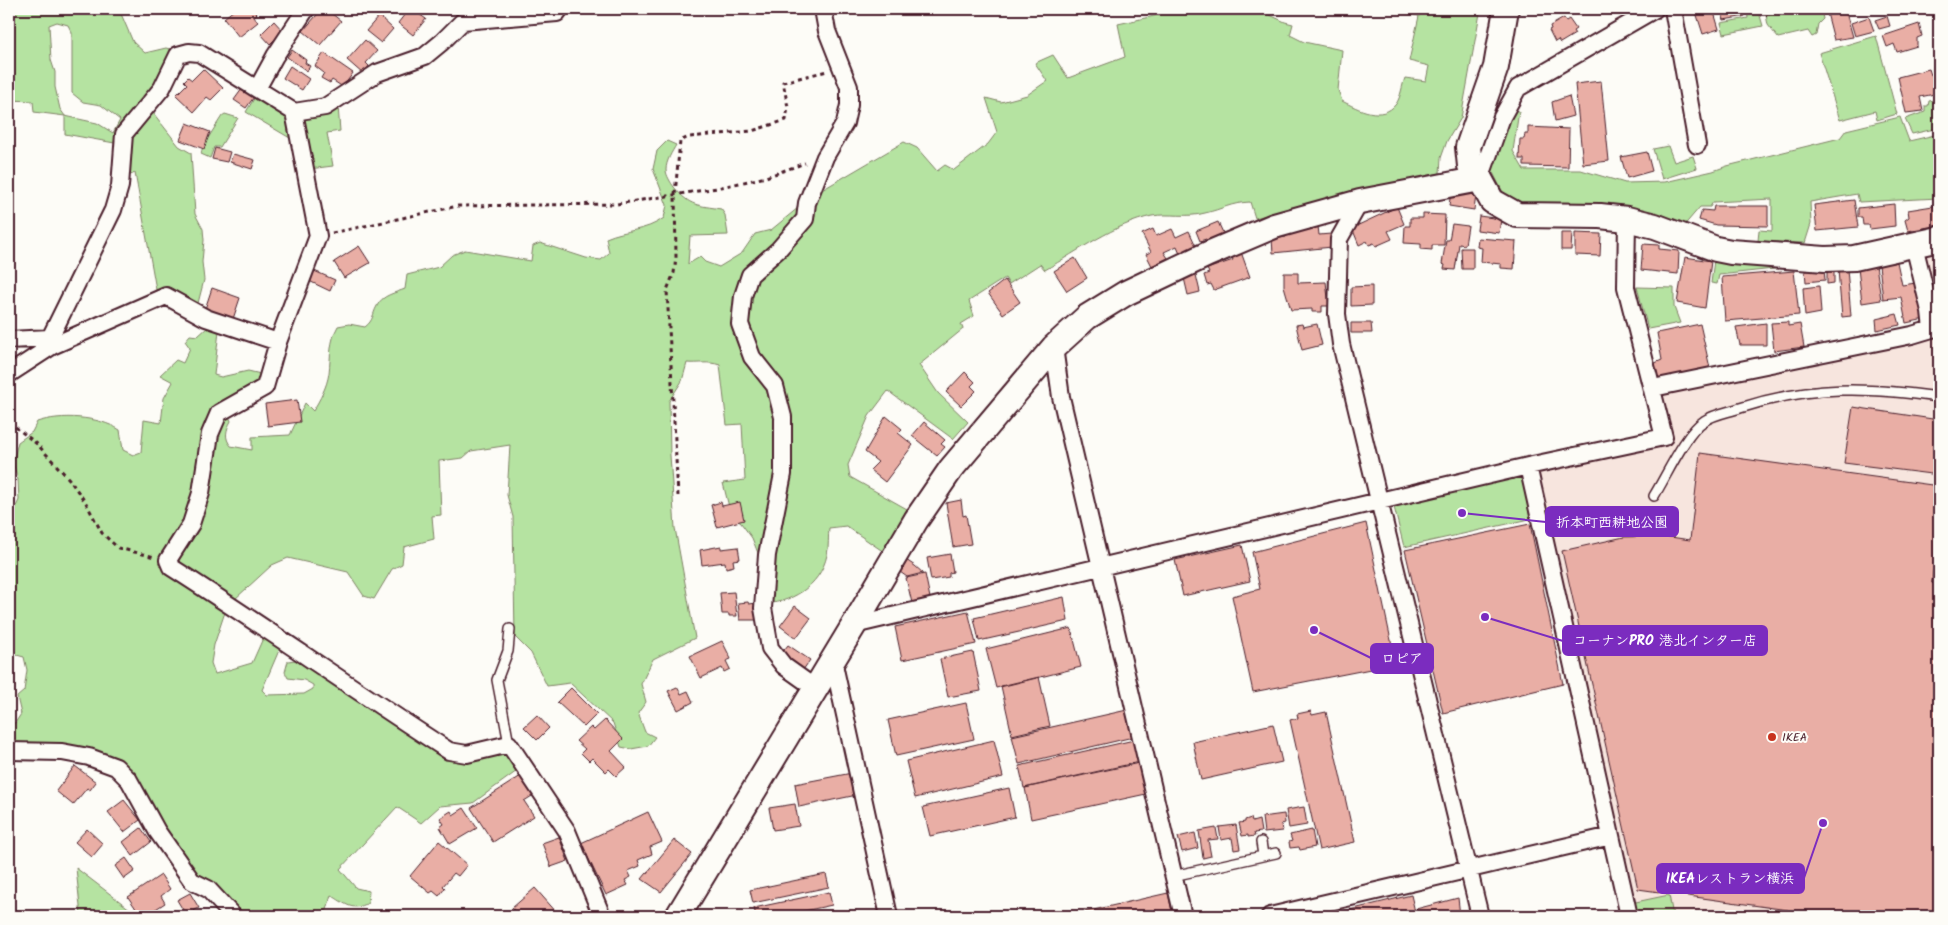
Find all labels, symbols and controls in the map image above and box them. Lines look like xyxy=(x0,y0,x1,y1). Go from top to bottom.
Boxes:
callout: 折本町西耕地公園 xyxy=(1546,507,1678,536)
text: 折本町西耕地公園 xyxy=(1556,512,1668,534)
callout: コーナンPRO 港北インター店 xyxy=(1563,626,1767,655)
text: コーナンPRO 港北インター店 xyxy=(1573,630,1757,652)
callout: ロピア xyxy=(1371,644,1433,673)
text: ロピア xyxy=(1381,648,1423,670)
place label: IKEA xyxy=(1782,728,1807,747)
marker: IKEA xyxy=(1766,731,1778,743)
callout: IKEAレストラン横浜 xyxy=(1657,864,1804,893)
text: IKEAレストラン横浜 xyxy=(1666,868,1794,890)

